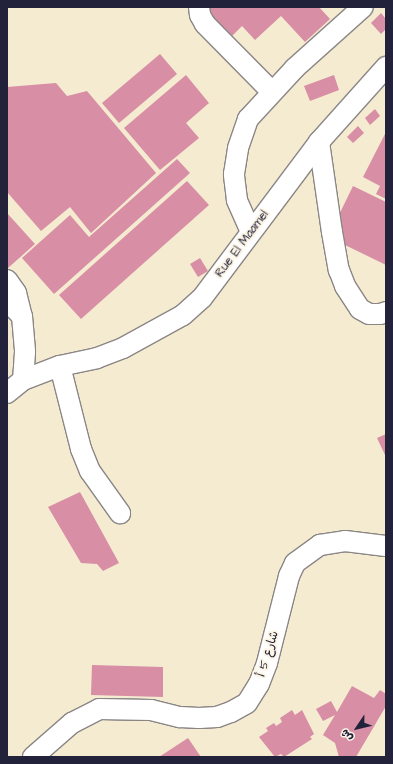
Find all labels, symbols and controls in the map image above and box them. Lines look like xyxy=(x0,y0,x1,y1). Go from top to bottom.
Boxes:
street label: Rue El Maamel xyxy=(212,208,272,280)
street label: شارع 5 أ xyxy=(254,629,282,679)
north arrow xyxy=(337,708,377,748)
text: ش xyxy=(337,726,356,744)

